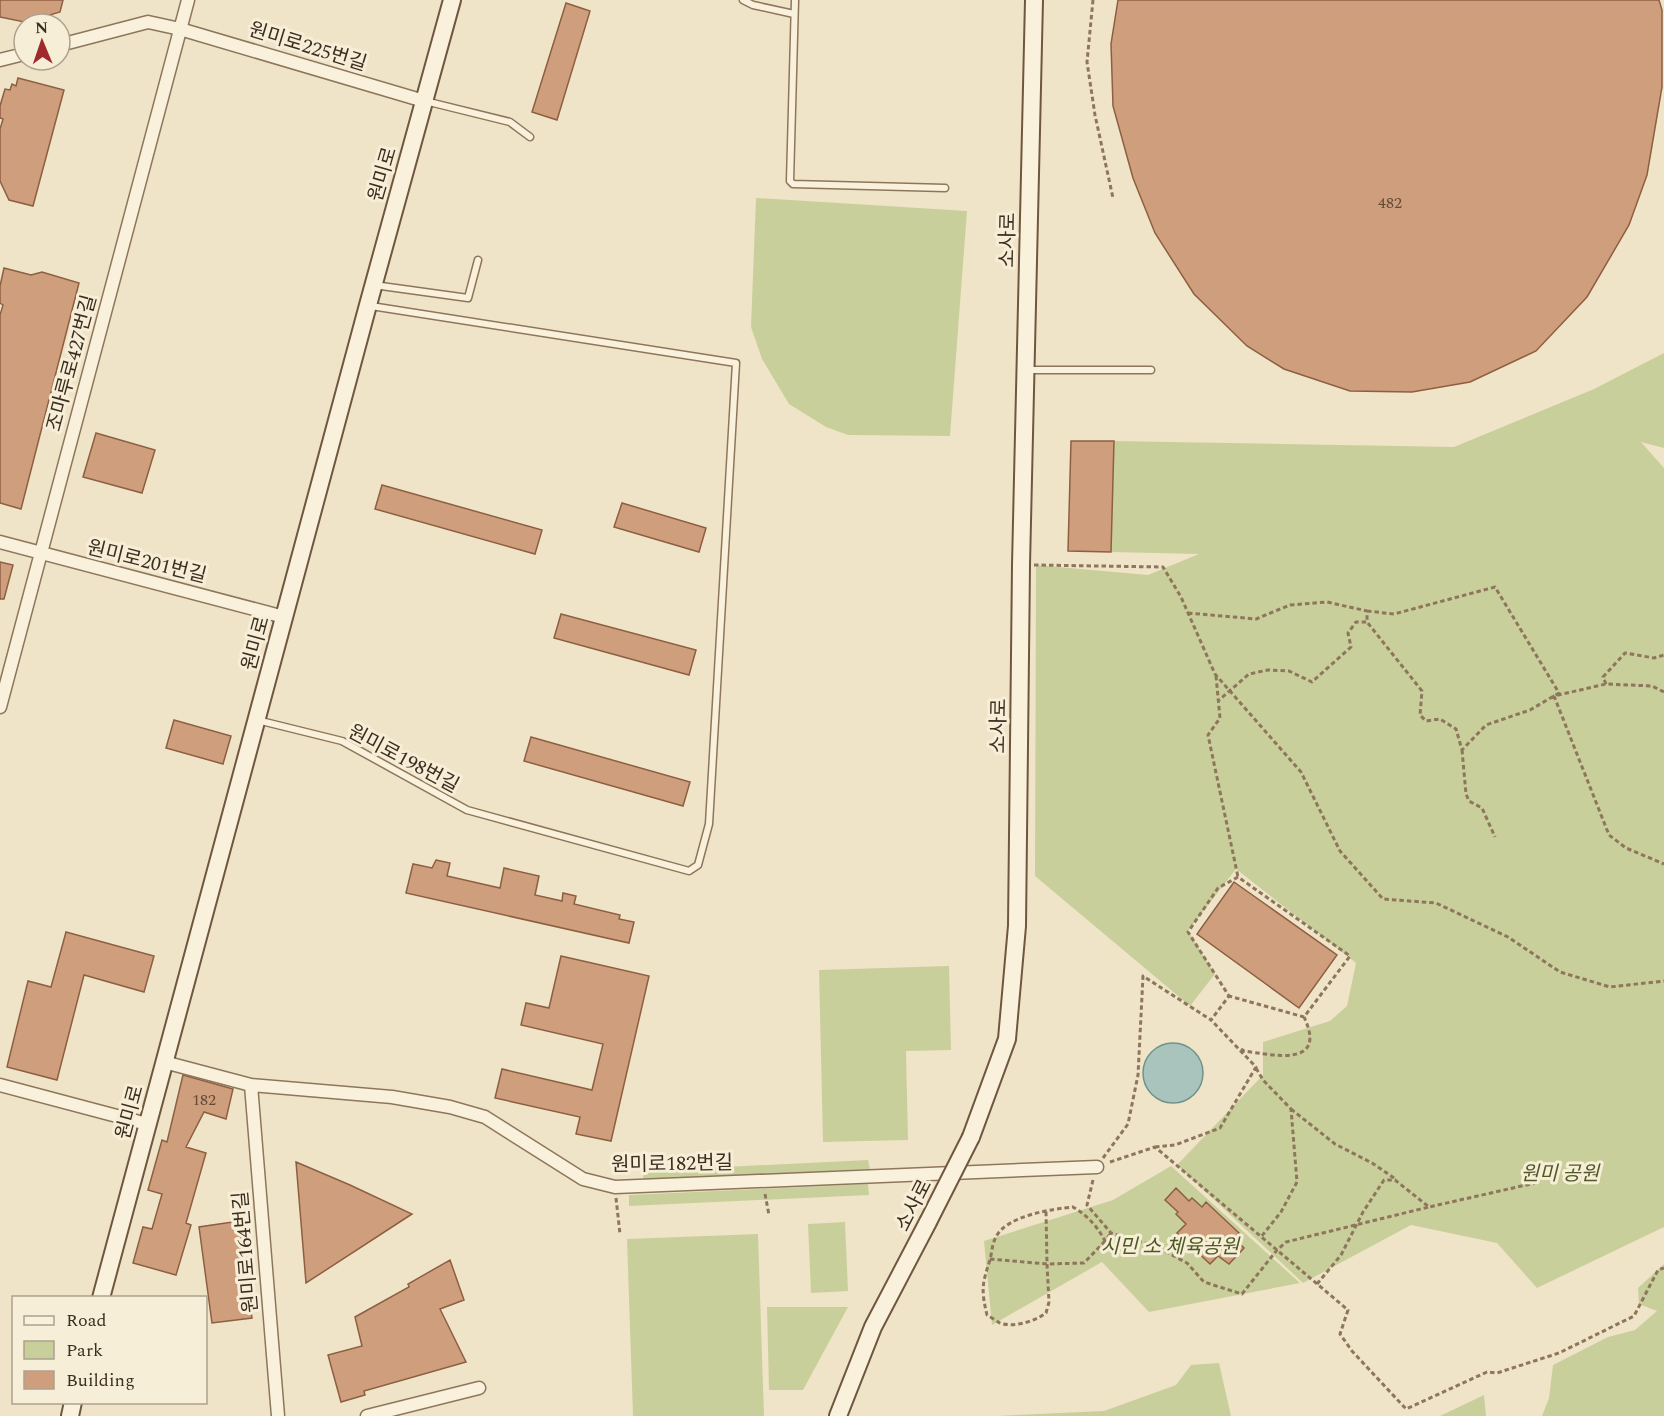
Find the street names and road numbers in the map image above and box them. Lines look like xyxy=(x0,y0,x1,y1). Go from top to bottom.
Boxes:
street label: 원미로225번길 xyxy=(245,15,370,79)
street label: 원미로 xyxy=(361,144,405,205)
street label: 소사로 xyxy=(993,212,1023,268)
street label: 조마루로427번길 xyxy=(39,292,105,435)
street label: 원미로201번길 xyxy=(84,533,210,591)
street label: 원미로 xyxy=(234,613,278,674)
street label: 소사로 xyxy=(984,698,1014,754)
street label: 원미로198번길 xyxy=(343,717,464,801)
street label: 원미로 xyxy=(108,1082,152,1143)
street label: 원미로182번길 xyxy=(611,1148,733,1180)
street label: 소사로 xyxy=(888,1174,940,1237)
street label: 원미로164번길 xyxy=(226,1190,266,1314)

